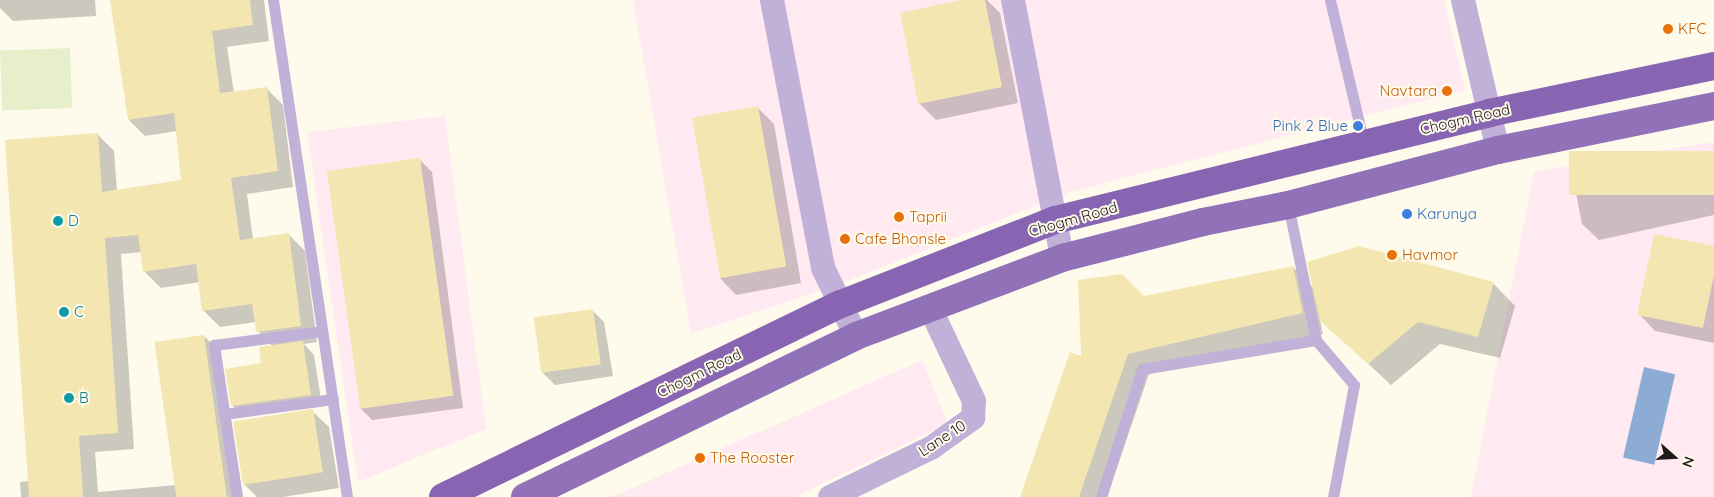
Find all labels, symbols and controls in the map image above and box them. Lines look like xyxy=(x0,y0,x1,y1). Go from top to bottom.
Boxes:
place label: KFC xyxy=(1678,20,1706,38)
marker: KFC xyxy=(1662,23,1674,35)
place label: Navtara xyxy=(1380,82,1437,100)
marker: Navtara xyxy=(1441,85,1453,97)
street label: Chogm Road xyxy=(1418,100,1512,138)
place label: Pink 2 Blue xyxy=(1273,117,1348,135)
marker: Pink 2 Blue xyxy=(1352,120,1364,132)
street label: Chogm Road xyxy=(1026,198,1120,240)
place label: Karunya xyxy=(1417,205,1477,223)
place label: Taprii xyxy=(909,208,947,226)
marker: Karunya xyxy=(1401,208,1413,220)
marker: Taprii xyxy=(893,211,905,223)
place label: D xyxy=(68,212,79,230)
marker: D xyxy=(52,215,64,227)
place label: Cafe Bhonsle xyxy=(855,230,946,248)
marker: Cafe Bhonsle xyxy=(839,233,851,245)
place label: Havmor xyxy=(1402,246,1458,264)
marker: Havmor xyxy=(1386,249,1398,261)
place label: C xyxy=(74,303,84,321)
marker: C xyxy=(58,306,70,318)
street label: Chogm Road xyxy=(654,345,744,401)
place label: B xyxy=(79,389,89,407)
marker: B xyxy=(63,392,75,404)
street label: Lane 10 xyxy=(915,416,969,460)
north arrow xyxy=(1649,432,1699,482)
place label: The Rooster xyxy=(710,449,795,467)
marker: The Rooster xyxy=(694,452,706,464)
text: N xyxy=(1678,454,1698,470)

